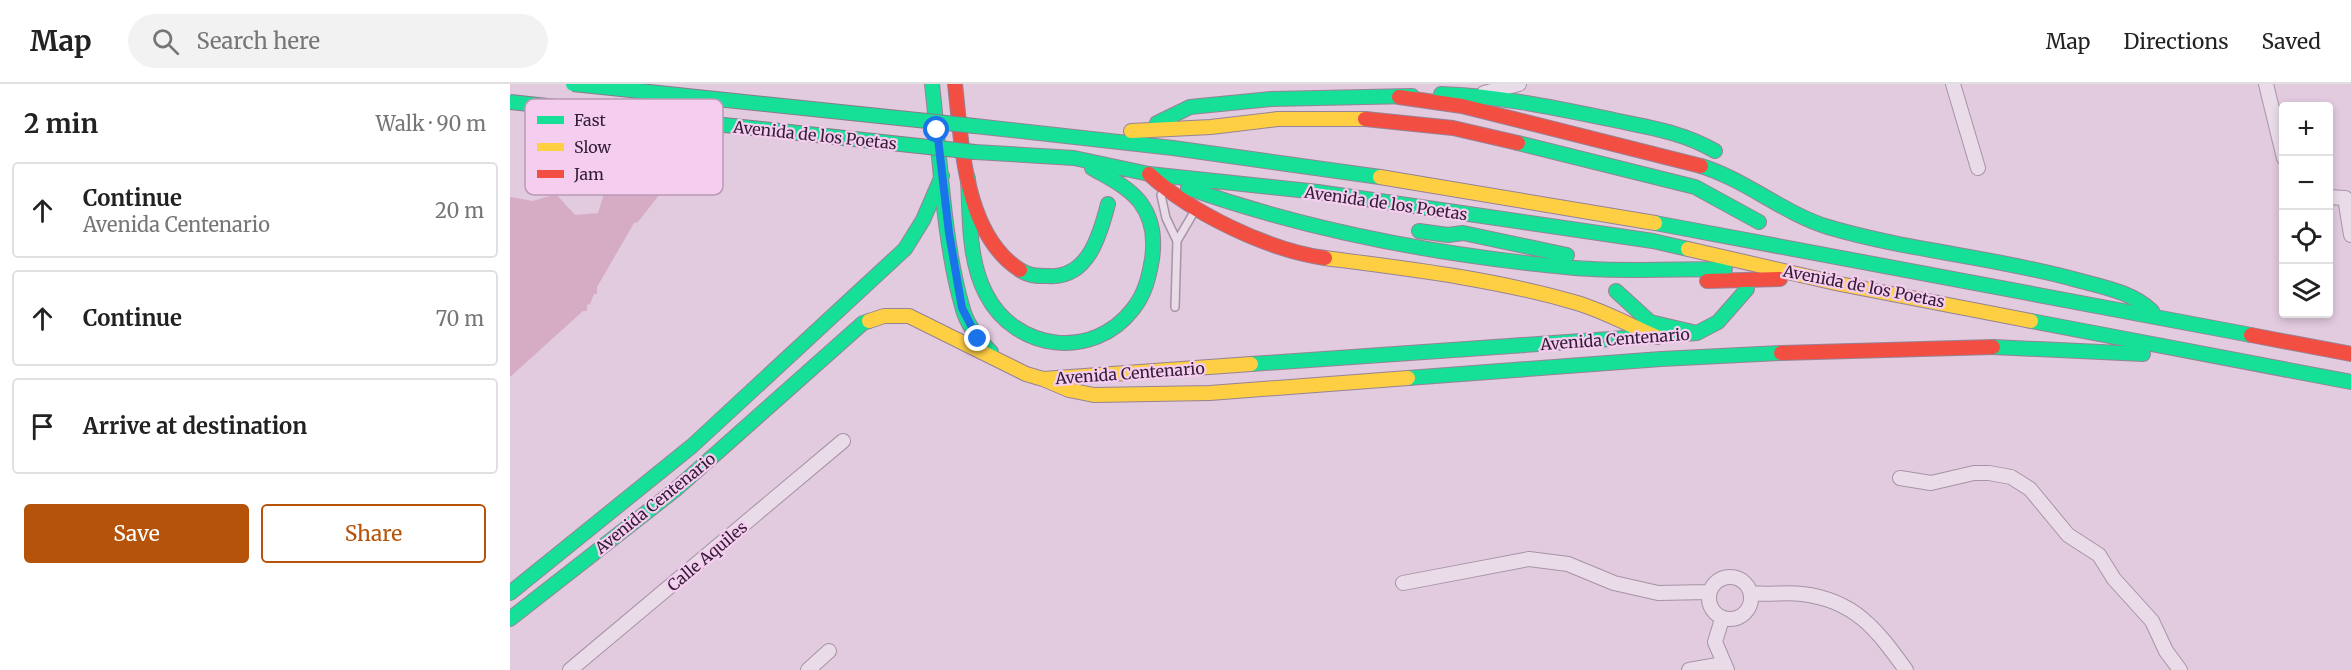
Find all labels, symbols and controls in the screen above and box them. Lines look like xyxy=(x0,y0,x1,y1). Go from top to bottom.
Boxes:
search box xyxy=(128,14,548,68)
text: Map xyxy=(30,23,92,59)
icon: search xyxy=(149,25,182,58)
text: Search here xyxy=(197,27,320,55)
text: Map xyxy=(2046,28,2090,55)
text: Directions xyxy=(2123,28,2228,55)
text: Saved xyxy=(2261,28,2321,55)
legend xyxy=(525,99,723,195)
map controls xyxy=(2279,102,2333,318)
button: + xyxy=(2279,102,2333,156)
text: 2 min xyxy=(24,107,98,140)
text: Fast xyxy=(574,110,607,130)
text: Walk · 90 m xyxy=(376,111,486,136)
street label: Avenida de los Poetas xyxy=(731,116,898,154)
route start xyxy=(923,116,949,142)
text: Slow xyxy=(574,137,612,157)
button: − xyxy=(2279,156,2333,210)
text: Jam xyxy=(573,164,604,184)
street label: Avenida de los Poetas xyxy=(1302,182,1469,224)
text: Continue xyxy=(83,184,182,212)
icon: ahead xyxy=(26,194,59,227)
text: 20 m xyxy=(435,198,484,223)
button: locate xyxy=(2279,210,2333,264)
text: Avenida Centenario xyxy=(83,212,270,237)
street label: Avenida de los Poetas xyxy=(1781,260,1947,312)
button: layers xyxy=(2279,264,2333,318)
icon: ahead xyxy=(26,302,59,335)
text: Continue xyxy=(83,304,182,332)
text: 70 m xyxy=(436,306,484,331)
street label: Avenida Centenario xyxy=(1539,324,1690,354)
route end xyxy=(964,325,990,351)
street label: Avenida Centenario xyxy=(1054,358,1205,388)
icon: arrive xyxy=(26,410,59,443)
text: Arrive at destination xyxy=(83,412,307,440)
street label: Avenida Centenario xyxy=(590,448,719,558)
button: Save xyxy=(24,504,249,563)
button: Share xyxy=(261,504,486,563)
street label: Calle Aquiles xyxy=(663,517,751,595)

